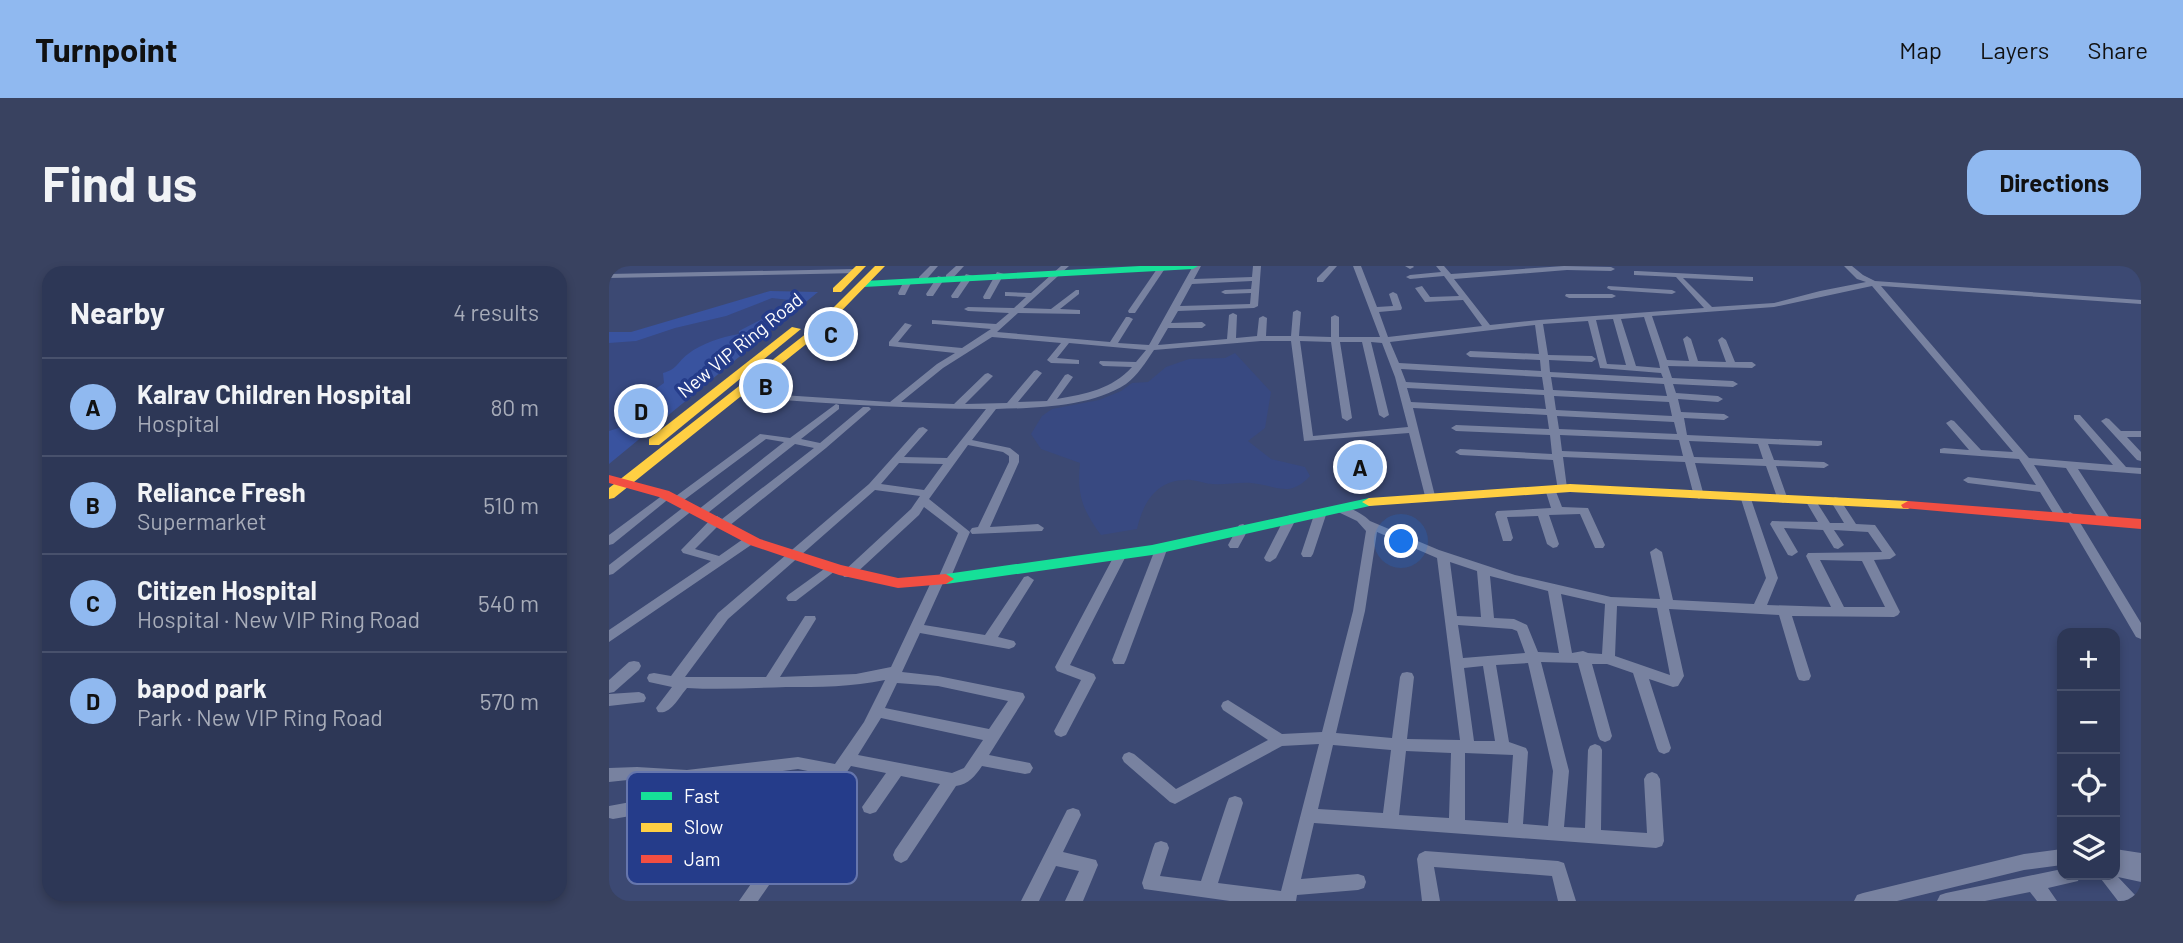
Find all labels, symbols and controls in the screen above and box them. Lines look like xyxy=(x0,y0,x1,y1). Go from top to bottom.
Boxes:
text: Turnpoint xyxy=(35,29,177,69)
text: Map xyxy=(1899,35,1942,64)
text: Layers xyxy=(1980,35,2049,64)
text: Share xyxy=(2087,35,2148,64)
button: Directions xyxy=(1967,150,2141,215)
text: Find us xyxy=(42,153,197,212)
street label: New VIP Ring Road xyxy=(673,287,807,402)
text: Nearby xyxy=(70,294,165,330)
text: 4 results xyxy=(453,298,539,326)
pin: C xyxy=(808,308,854,360)
pin: B xyxy=(743,360,789,412)
text: Kalrav Children Hospital xyxy=(137,378,411,409)
pin: D xyxy=(618,385,664,437)
text: A xyxy=(85,393,101,421)
text: 80 m xyxy=(490,393,539,421)
text: Hospital xyxy=(137,409,220,437)
pin: A xyxy=(1337,441,1383,493)
text: Reliance Fresh xyxy=(137,476,306,507)
text: B xyxy=(86,491,100,519)
text: 510 m xyxy=(483,491,539,519)
text: Supermarket xyxy=(137,507,267,535)
your location xyxy=(1384,524,1418,558)
text: Citizen Hospital xyxy=(137,574,317,605)
text: C xyxy=(86,589,100,617)
text: 540 m xyxy=(478,589,539,617)
text: Hospital · New VIP Ring Road xyxy=(137,605,420,633)
map controls xyxy=(2057,628,2120,880)
button: + xyxy=(2057,628,2120,691)
text: bapod park xyxy=(137,672,267,703)
text: D xyxy=(86,687,100,715)
text: 570 m xyxy=(480,687,539,715)
button: − xyxy=(2057,691,2120,754)
text: Park · New VIP Ring Road xyxy=(137,703,383,731)
button: locate xyxy=(2057,754,2120,817)
legend xyxy=(627,772,857,884)
text: Fast xyxy=(684,784,720,807)
text: Slow xyxy=(684,815,723,838)
button: layers xyxy=(2057,817,2120,880)
text: Jam xyxy=(684,847,720,870)

